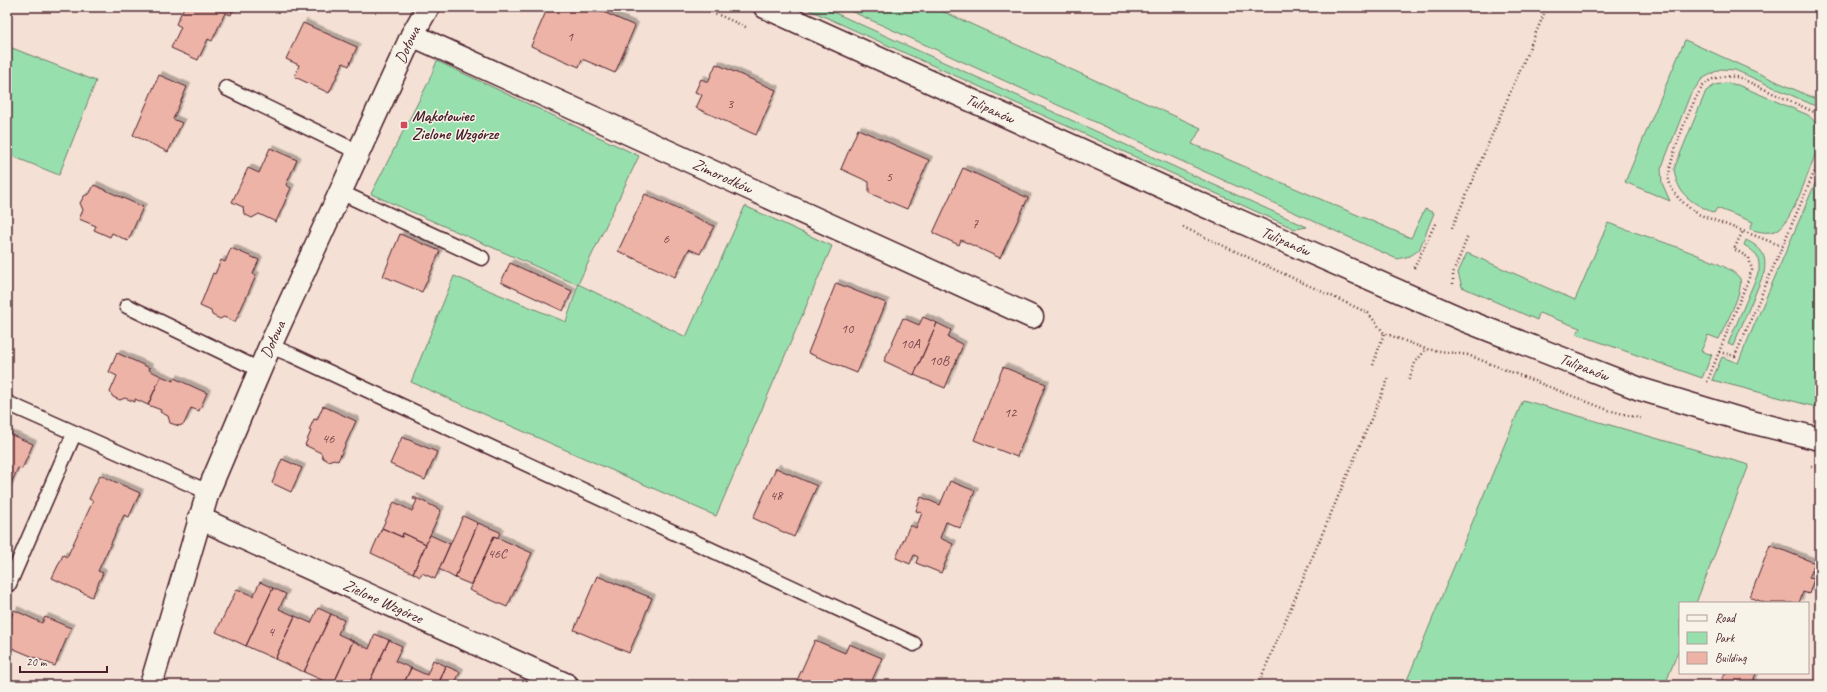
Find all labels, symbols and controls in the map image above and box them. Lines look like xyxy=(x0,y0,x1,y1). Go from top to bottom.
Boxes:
street label: Dołowa xyxy=(390,21,426,67)
house number: 1 xyxy=(567,28,574,45)
street label: Tulipanów xyxy=(962,89,1019,129)
house number: 3 xyxy=(727,95,735,112)
place label: Mąkołowiec Zielone Wzgórze xyxy=(412,106,500,144)
marker: Mąkołowiec Zielone Wzgórze xyxy=(399,120,409,130)
street label: Zimorodków xyxy=(689,154,757,199)
house number: 5 xyxy=(886,168,893,185)
house number: 7 xyxy=(972,215,979,232)
street label: Tulipanów xyxy=(1258,222,1315,262)
house number: 6 xyxy=(663,230,670,247)
street label: Dołowa xyxy=(256,316,291,361)
house number: 10 xyxy=(841,320,855,337)
house number: 10A xyxy=(900,335,921,352)
street label: Tulipanów xyxy=(1557,348,1613,386)
house number: 10B xyxy=(929,352,951,369)
house number: 12 xyxy=(1004,404,1018,421)
house number: 46 xyxy=(322,430,335,447)
house number: 48 xyxy=(770,487,784,504)
house number: 46C xyxy=(487,545,508,562)
street label: Zielone Wzgórze xyxy=(340,575,427,629)
legend xyxy=(1679,602,1809,674)
text: Road xyxy=(1715,610,1737,626)
house number: 4 xyxy=(268,623,276,640)
text: Park xyxy=(1715,630,1736,646)
scale bar xyxy=(20,648,107,674)
text: Building xyxy=(1715,650,1747,666)
text: 20 m xyxy=(26,654,48,670)

